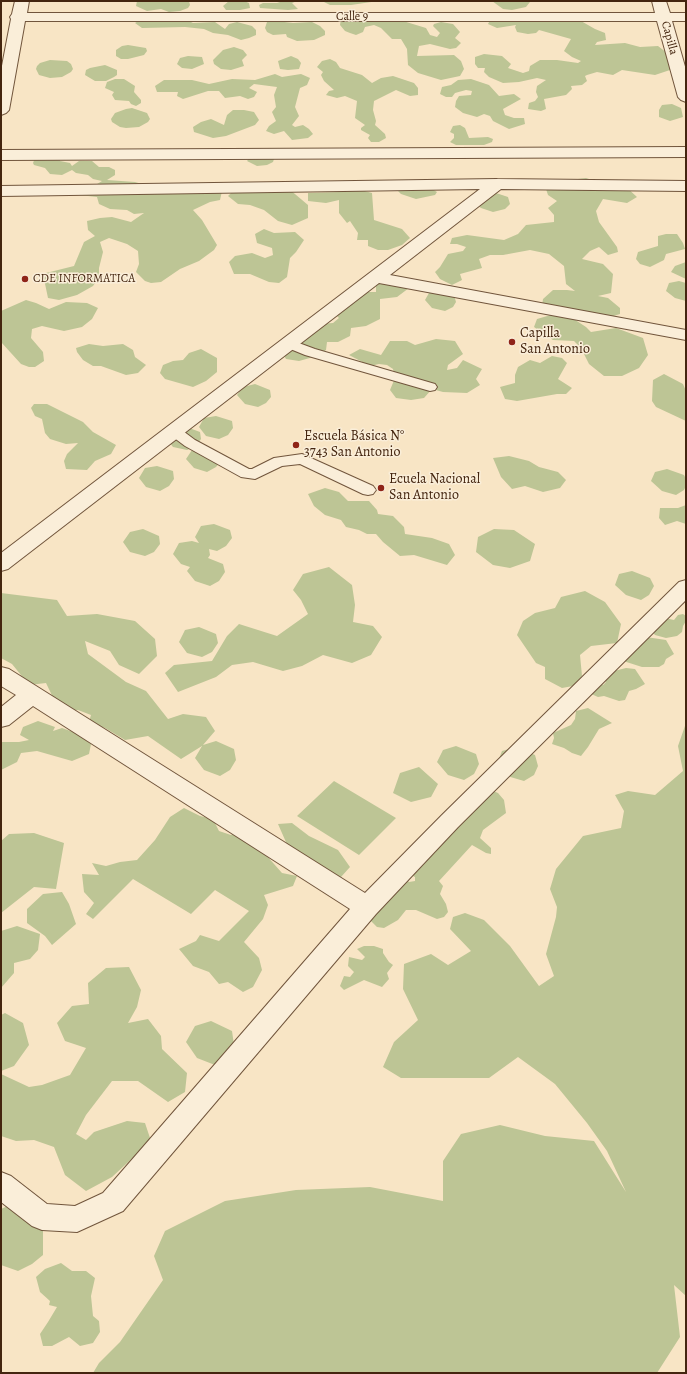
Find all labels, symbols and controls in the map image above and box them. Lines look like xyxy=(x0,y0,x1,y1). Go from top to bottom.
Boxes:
street label: Calle 9 xyxy=(336,10,368,24)
street label: Capilla xyxy=(658,20,680,56)
place label: CDE INFORMATICA xyxy=(33,272,135,286)
marker: CDE INFORMATICA xyxy=(20,274,30,284)
place label: Capilla San Antonio xyxy=(520,326,590,358)
marker: Capilla San Antonio xyxy=(507,337,517,347)
place label: Escuela Básica N° 3743 San Antonio xyxy=(304,429,404,462)
marker: Escuela Básica N° 3743 San Antonio xyxy=(291,440,301,450)
place label: Ecuela Nacional San Antonio xyxy=(389,472,480,504)
marker: Ecuela Nacional San Antonio xyxy=(376,483,386,493)

